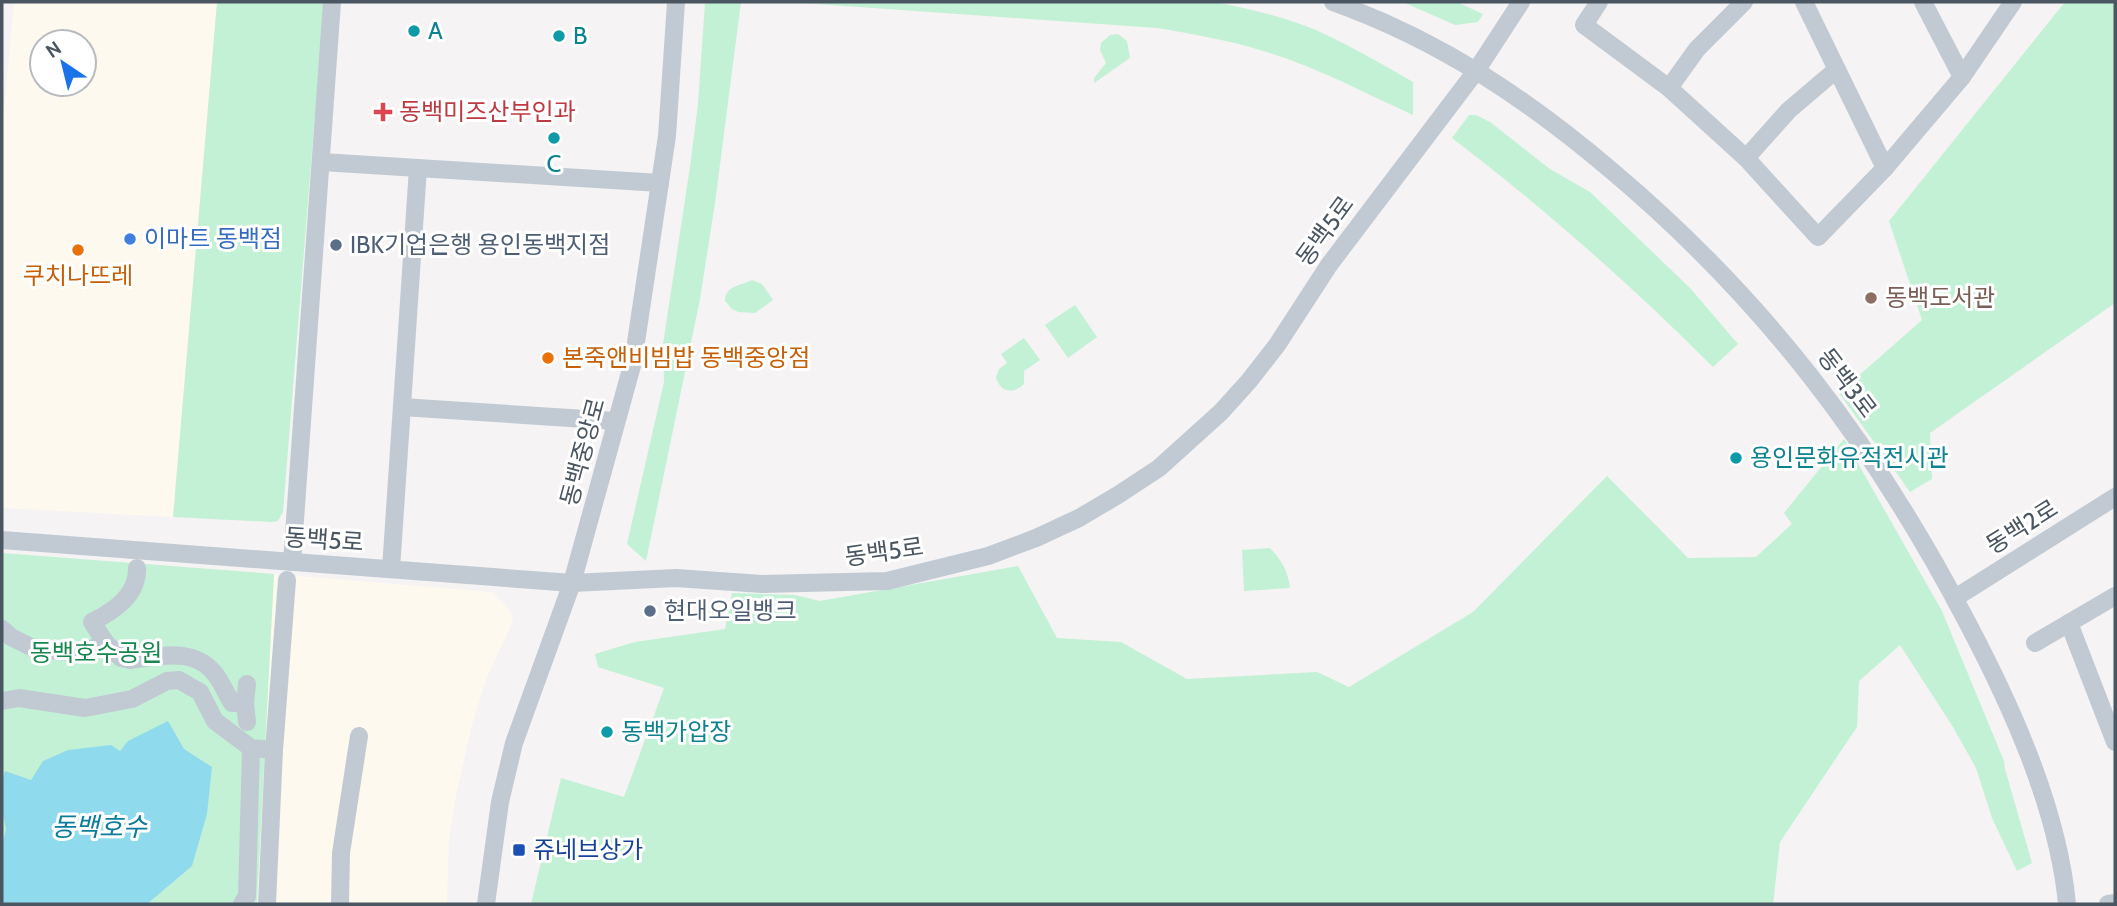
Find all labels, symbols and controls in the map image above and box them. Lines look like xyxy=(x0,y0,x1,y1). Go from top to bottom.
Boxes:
place label: A xyxy=(428,16,443,45)
place label: B xyxy=(573,21,587,50)
marker: A xyxy=(406,23,422,39)
north arrow xyxy=(28,28,98,98)
marker: B xyxy=(551,28,567,44)
text: N xyxy=(41,36,66,63)
place label: 동백미즈산부인과 xyxy=(399,97,576,126)
marker: 동백미즈산부인과 xyxy=(373,102,393,122)
marker: C xyxy=(546,130,562,146)
place label: C xyxy=(547,149,561,178)
street label: 동백5로 xyxy=(1290,190,1360,271)
place label: 이마트 동백점 xyxy=(144,224,282,253)
place label: IBK기업은행 용인동백지점 xyxy=(350,230,610,259)
marker: 이마트 동백점 xyxy=(122,231,138,247)
marker: IBK기업은행 용인동백지점 xyxy=(328,237,344,253)
marker: 쿠치나뜨레 xyxy=(70,242,86,258)
place label: 쿠치나뜨레 xyxy=(23,261,133,290)
place label: 동백도서관 xyxy=(1885,283,1995,312)
marker: 동백도서관 xyxy=(1863,290,1879,306)
street label: 동백3로 xyxy=(1812,342,1883,423)
place label: 본죽앤비빔밥 동백중앙점 xyxy=(562,343,810,372)
marker: 본죽앤비빔밥 동백중앙점 xyxy=(540,350,556,366)
street label: 동백중앙로 xyxy=(554,395,611,509)
place label: 용인문화유적전시관 xyxy=(1750,443,1949,472)
marker: 용인문화유적전시관 xyxy=(1728,450,1744,466)
street label: 동백2로 xyxy=(1981,493,2063,560)
street label: 동백5로 xyxy=(284,522,365,557)
street label: 동백5로 xyxy=(843,532,925,571)
place label: 현대오일뱅크 xyxy=(664,596,796,625)
marker: 현대오일뱅크 xyxy=(642,603,658,619)
park label: 동백호수공원 xyxy=(30,638,162,667)
place label: 동백가압장 xyxy=(621,717,731,746)
marker: 동백가압장 xyxy=(599,724,615,740)
water label: 동백호수 xyxy=(51,811,148,843)
place label: 쥬네브상가 xyxy=(533,835,643,864)
marker: 쥬네브상가 xyxy=(511,842,527,858)

